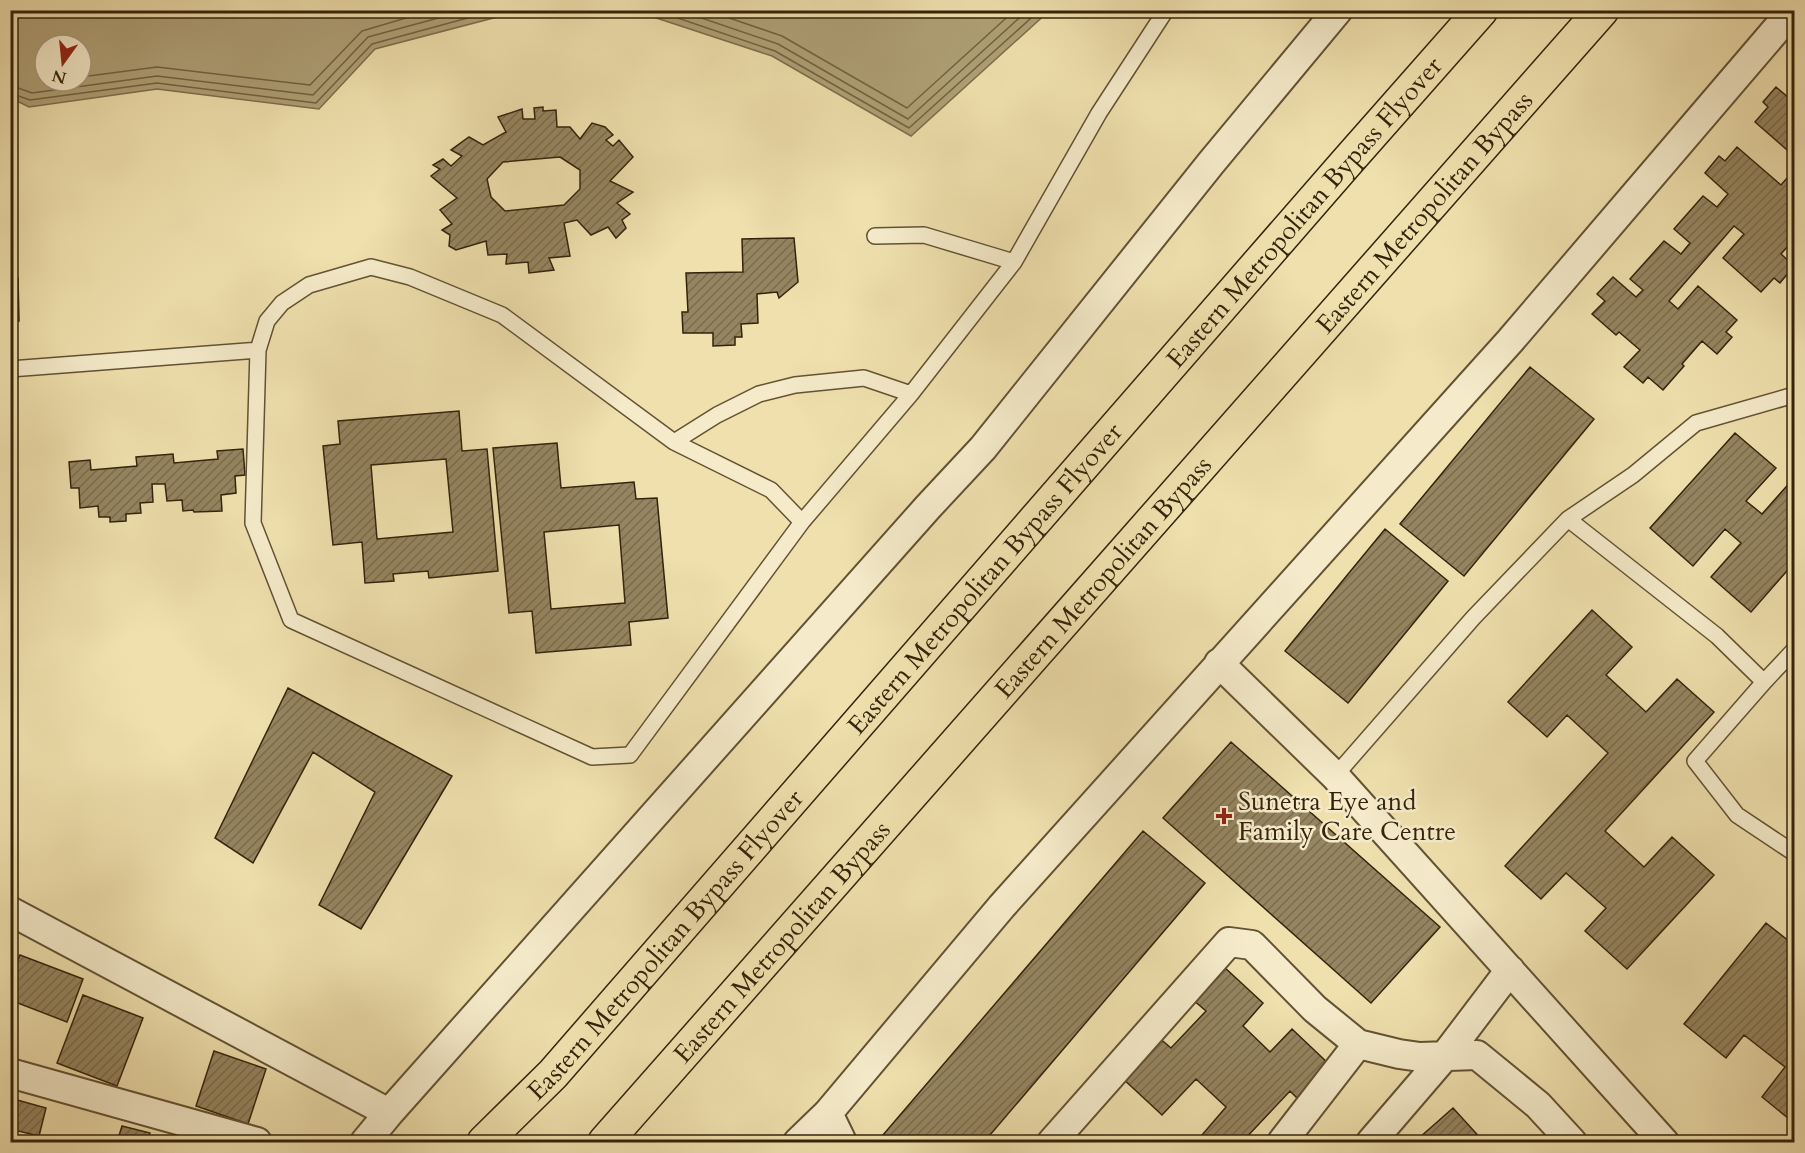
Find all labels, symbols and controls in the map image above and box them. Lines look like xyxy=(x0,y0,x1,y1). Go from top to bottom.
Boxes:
north arrow xyxy=(33,33,93,93)
street label: Eastern Metropolitan Bypass Flyover xyxy=(1160,50,1448,374)
text: N xyxy=(50,64,69,89)
street label: Eastern Metropolitan Bypass xyxy=(1311,84,1539,340)
street label: Eastern Metropolitan Bypass Flyover xyxy=(839,414,1130,742)
street label: Eastern Metropolitan Bypass xyxy=(986,448,1219,706)
street label: Eastern Metropolitan Bypass Flyover xyxy=(519,781,811,1108)
place label: Sunetra Eye and Family Care Centre xyxy=(1238,784,1456,849)
marker: Sunetra Eye and Family Care Centre xyxy=(1215,807,1233,825)
street label: Eastern Metropolitan Bypass xyxy=(665,813,898,1070)

